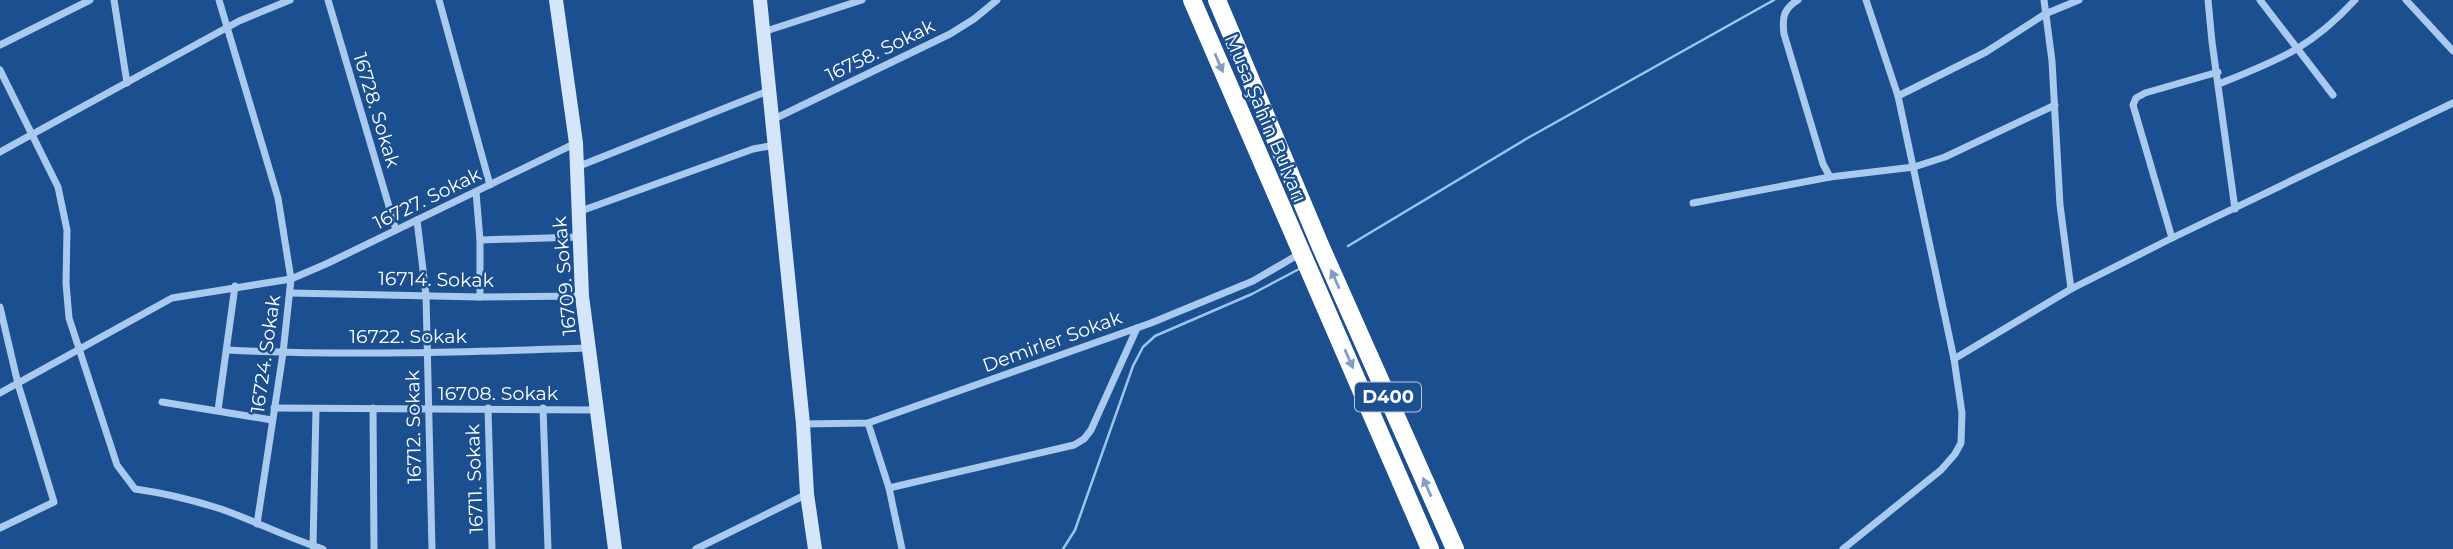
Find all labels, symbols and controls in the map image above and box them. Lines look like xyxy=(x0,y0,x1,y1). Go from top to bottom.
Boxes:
street label: 16758. Sokak xyxy=(822,14,939,87)
street label: Musa Şahin Bulvarı xyxy=(1220,30,1311,206)
street label: 16728. Sokak xyxy=(348,50,405,171)
one-way arrow xyxy=(1214,52,1225,73)
street label: 16727. Sokak xyxy=(370,162,485,234)
street label: 16709. Sokak xyxy=(548,215,581,336)
street label: 16714. Sokak xyxy=(378,267,495,292)
one-way arrow xyxy=(1329,268,1340,289)
street label: 16724. Sokak xyxy=(246,293,285,415)
street label: Demirler Sokak xyxy=(979,305,1126,377)
street label: 16722. Sokak xyxy=(349,325,467,348)
one-way arrow xyxy=(1344,349,1355,370)
street label: 16712. Sokak xyxy=(401,369,426,484)
street label: 16708. Sokak xyxy=(438,382,559,405)
road number: D400 xyxy=(1355,382,1421,412)
street label: 16711. Sokak xyxy=(461,423,488,534)
one-way arrow xyxy=(1421,476,1432,497)

